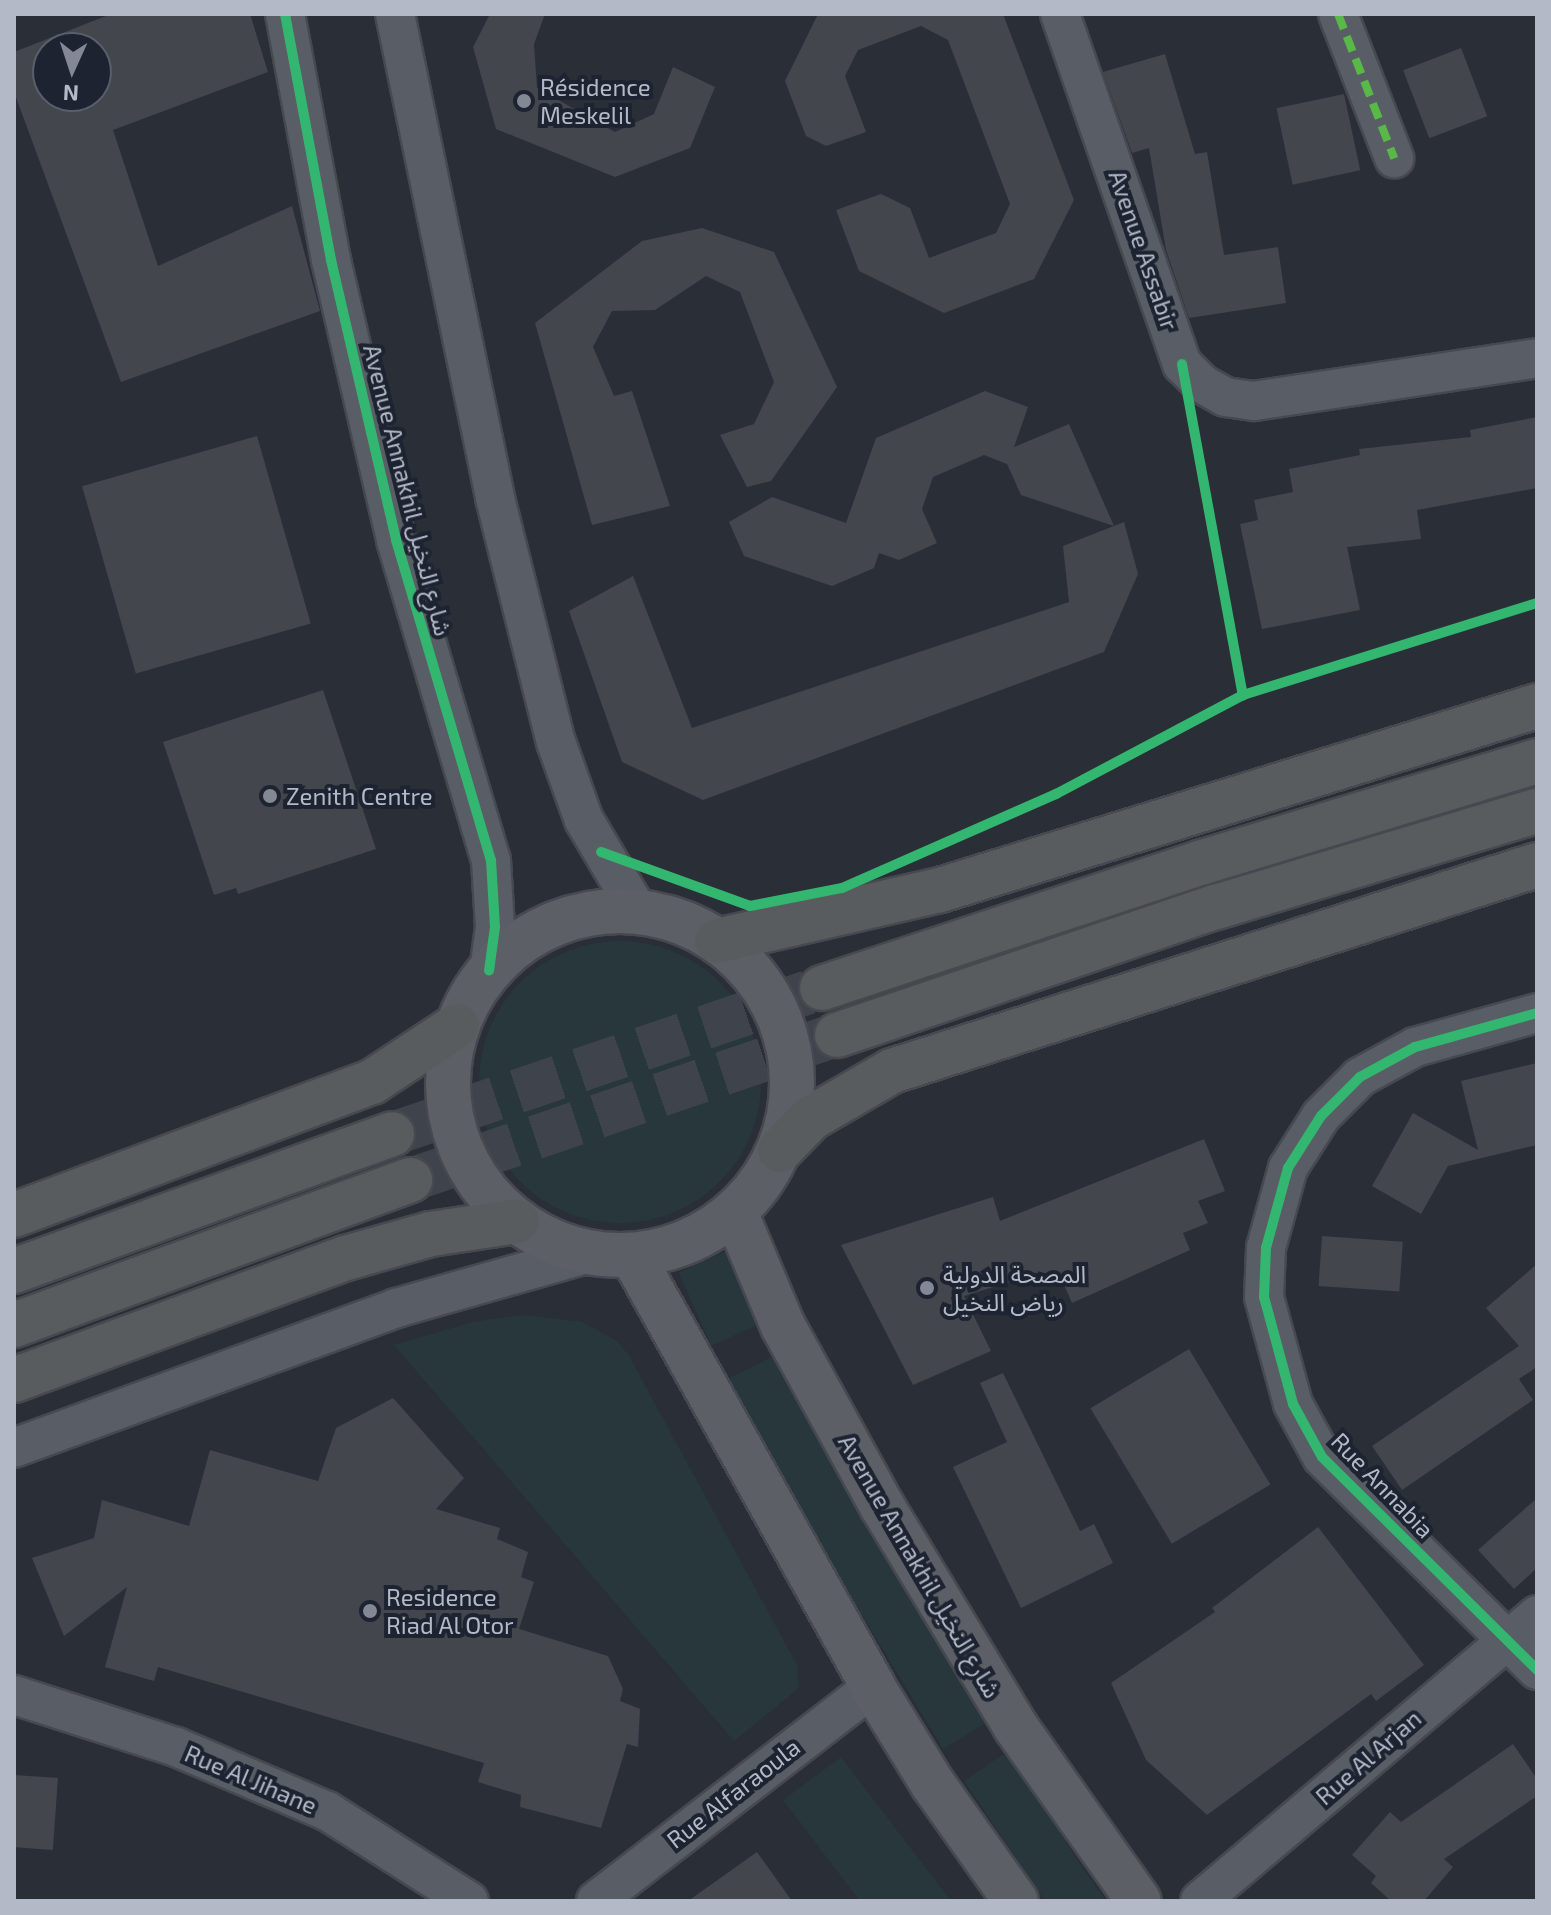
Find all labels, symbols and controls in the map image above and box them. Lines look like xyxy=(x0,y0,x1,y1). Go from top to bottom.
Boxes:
north arrow xyxy=(32,32,112,112)
place label: Résidence Meskelil xyxy=(540,73,651,129)
text: N xyxy=(62,81,79,107)
marker: Résidence Meskelil xyxy=(515,92,533,110)
street label: Avenue Assabir xyxy=(1103,166,1185,334)
street label: Avenue Annakhil شارع النخيل xyxy=(358,341,458,639)
place label: Zenith Centre xyxy=(286,782,433,810)
marker: Zenith Centre xyxy=(261,787,279,805)
place label: المصحة الدولية رياض النخيل xyxy=(943,1260,1086,1316)
marker: المصحة الدولية رياض النخيل xyxy=(918,1279,936,1297)
street label: Rue Annabia xyxy=(1326,1426,1440,1544)
street label: Avenue Annakhil شارع النخيل xyxy=(832,1429,1008,1703)
place label: Residence Riad Al Otor xyxy=(386,1583,515,1639)
marker: Residence Riad Al Otor xyxy=(361,1602,379,1620)
street label: Rue Al Arjan xyxy=(1309,1703,1427,1811)
street label: Rue Alfaraoula xyxy=(661,1732,805,1854)
street label: Rue Al Jihane xyxy=(180,1738,322,1820)

